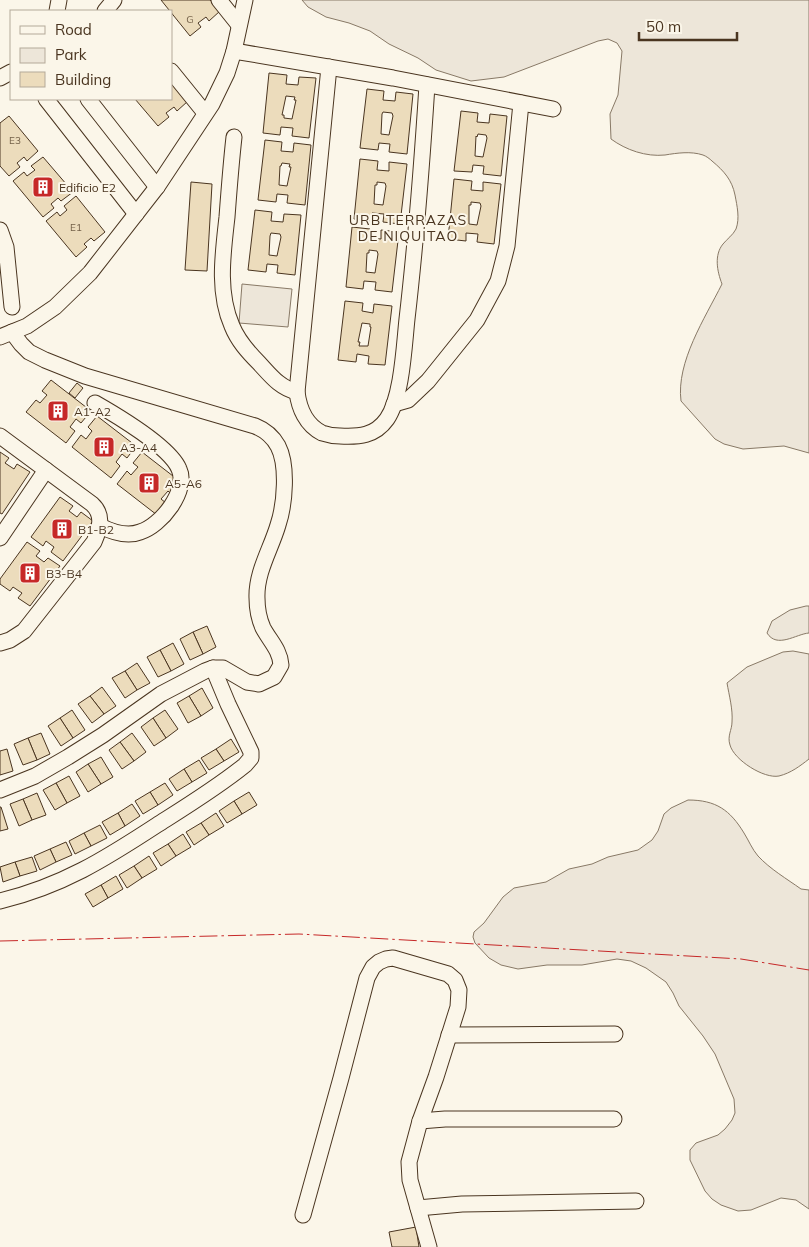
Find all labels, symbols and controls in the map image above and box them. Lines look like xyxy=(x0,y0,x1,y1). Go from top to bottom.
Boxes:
legend xyxy=(10,10,172,100)
scale bar xyxy=(639,10,736,42)
house number: G xyxy=(186,13,194,26)
text: 50 m xyxy=(646,17,681,36)
text: Road xyxy=(55,20,92,39)
text: Park xyxy=(55,45,87,64)
text: Building xyxy=(55,70,111,89)
house number: E3 xyxy=(9,134,21,147)
building icon: Edificio E2 xyxy=(31,175,55,199)
place label: Edificio E2 xyxy=(59,180,116,195)
district label: URB TERRAZAS DE NIQUITAO xyxy=(349,211,467,245)
house number: E1 xyxy=(70,221,82,234)
building icon: A1-A2 xyxy=(46,399,70,423)
place label: A1-A2 xyxy=(74,404,111,419)
building icon: A3-A4 xyxy=(92,435,116,459)
place label: A3-A4 xyxy=(120,440,157,455)
building icon: A5-A6 xyxy=(137,471,161,495)
place label: A5-A6 xyxy=(165,476,202,491)
building icon: B1-B2 xyxy=(50,517,74,541)
place label: B1-B2 xyxy=(78,522,114,537)
building icon: B3-B4 xyxy=(18,561,42,585)
place label: B3-B4 xyxy=(46,566,82,581)

